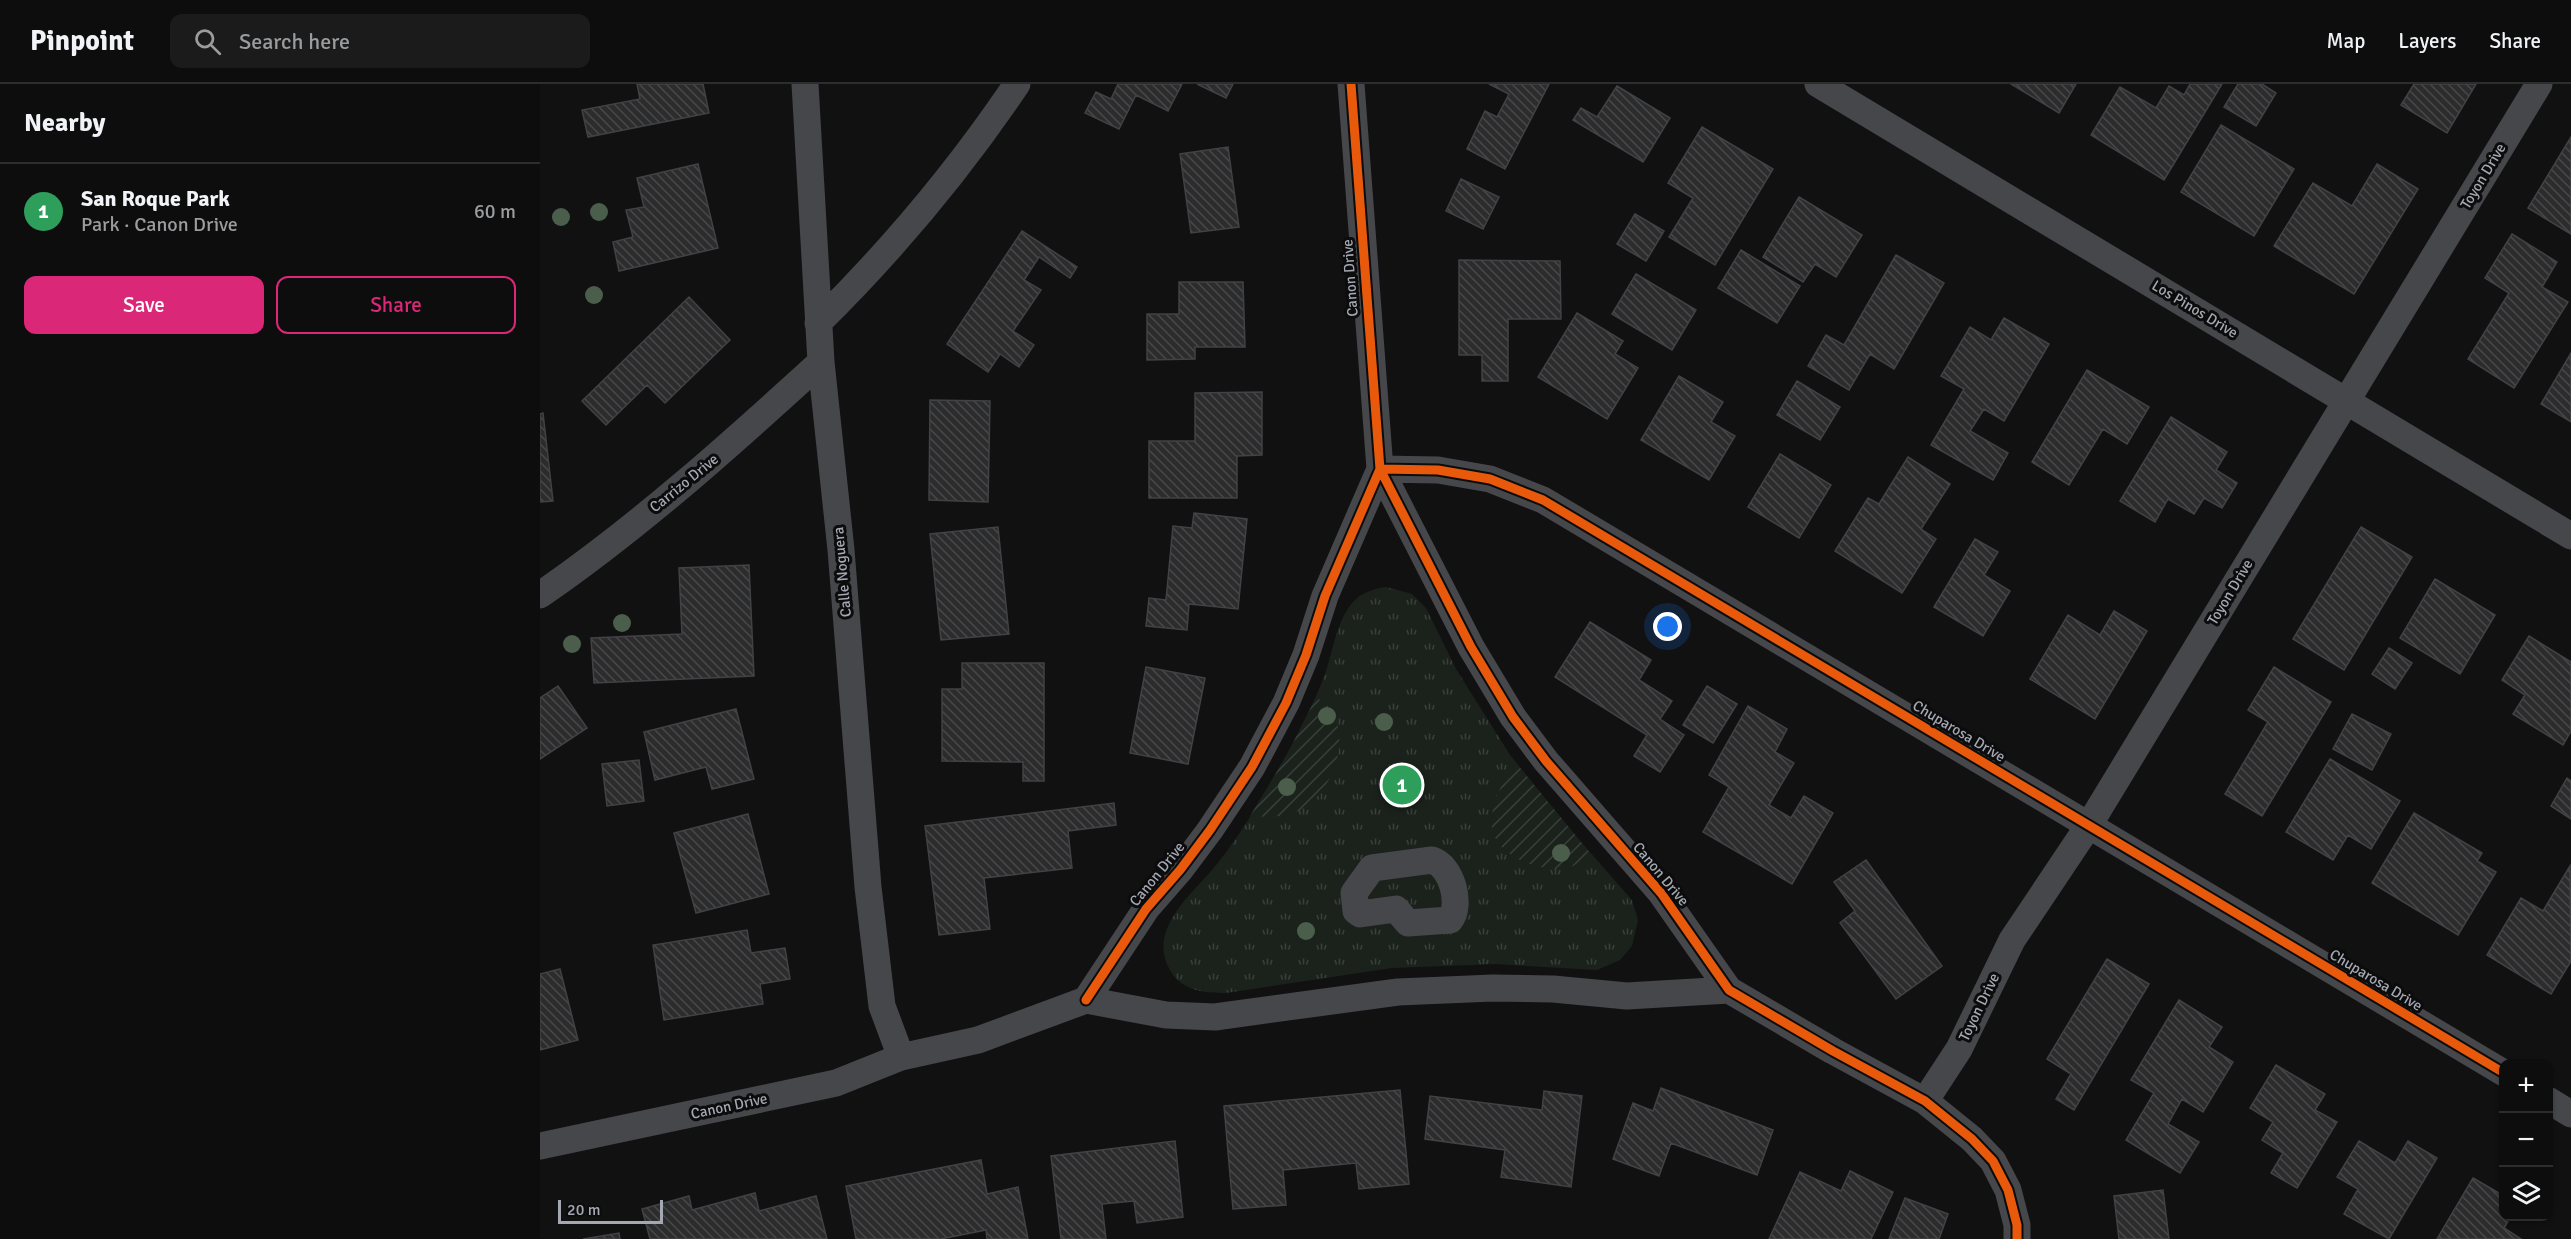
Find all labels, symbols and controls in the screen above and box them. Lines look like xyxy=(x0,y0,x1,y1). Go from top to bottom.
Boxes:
search box xyxy=(170,14,590,68)
text: Pinpoint xyxy=(30,24,134,58)
icon: search xyxy=(191,25,224,58)
text: Search here xyxy=(239,28,350,55)
text: Map xyxy=(2327,28,2365,54)
text: Layers xyxy=(2398,28,2456,54)
text: Share xyxy=(2489,28,2541,54)
text: Nearby xyxy=(24,107,105,139)
street label: Toyon Drive xyxy=(2456,140,2510,212)
text: San Roque Park xyxy=(81,185,230,212)
text: 1 xyxy=(38,199,49,224)
text: 60 m xyxy=(474,199,516,224)
text: Park · Canon Drive xyxy=(81,212,238,237)
street label: Canon Drive xyxy=(1338,239,1362,317)
button: Save xyxy=(24,276,264,334)
button: Share xyxy=(276,276,516,334)
street label: Los Pinos Drive xyxy=(2149,276,2241,342)
street label: Carrizo Drive xyxy=(646,450,722,516)
street label: Calle Noguera xyxy=(829,526,855,618)
street label: Toyon Drive xyxy=(2203,556,2257,628)
your location xyxy=(1653,612,1682,641)
street label: Chuparosa Drive xyxy=(1909,696,2009,766)
pin: 1 xyxy=(1382,762,1422,808)
street label: Canon Drive xyxy=(1126,838,1188,910)
street label: Canon Drive xyxy=(1629,839,1693,909)
street label: Chuparosa Drive xyxy=(2326,945,2426,1015)
street label: Toyon Drive xyxy=(1955,970,2003,1044)
map controls xyxy=(2499,1059,2553,1221)
button: + xyxy=(2499,1059,2553,1113)
street label: Canon Drive xyxy=(689,1089,769,1123)
button: − xyxy=(2499,1113,2553,1167)
button: layers xyxy=(2499,1167,2553,1221)
scale bar xyxy=(558,1197,663,1224)
text: 20 m xyxy=(567,1200,601,1220)

